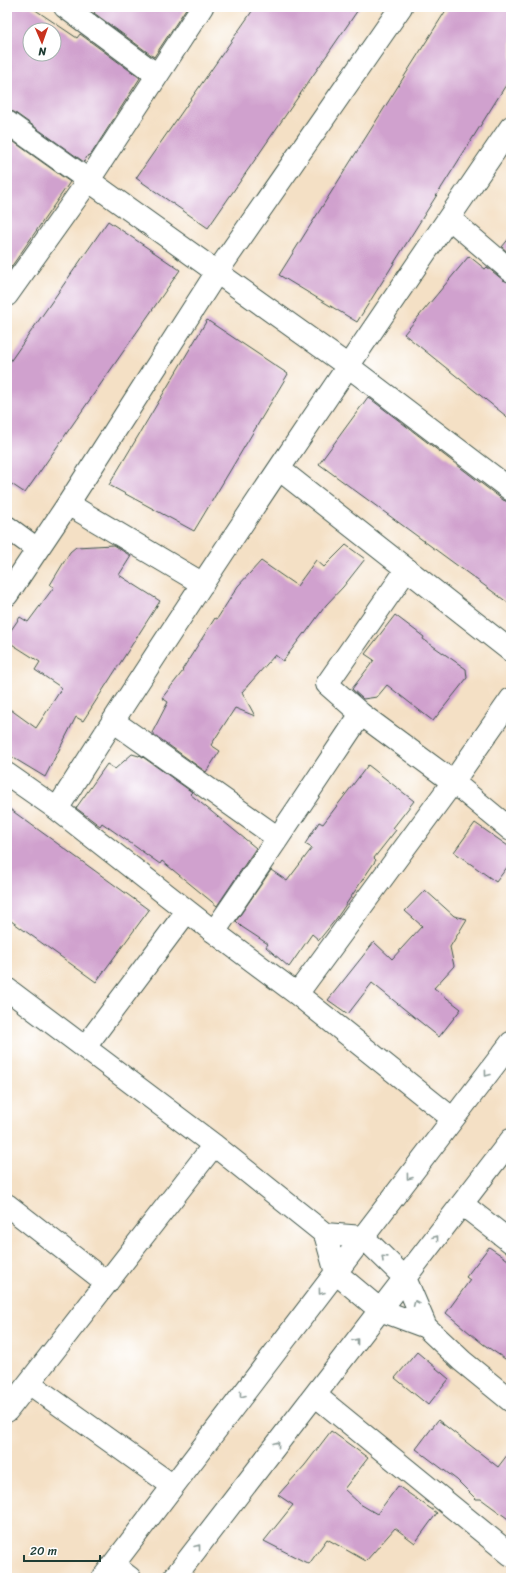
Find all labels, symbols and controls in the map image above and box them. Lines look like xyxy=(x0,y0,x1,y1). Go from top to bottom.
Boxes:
north arrow xyxy=(22,22,62,62)
text: N xyxy=(38,42,47,61)
one-way arrow xyxy=(485,1070,492,1077)
one-way arrow xyxy=(406,1173,413,1180)
one-way arrow xyxy=(431,1235,438,1242)
one-way arrow xyxy=(381,1255,389,1262)
one-way arrow xyxy=(319,1287,326,1294)
one-way arrow xyxy=(412,1299,420,1306)
one-way arrow xyxy=(352,1338,359,1345)
one-way arrow xyxy=(240,1391,247,1398)
one-way arrow xyxy=(272,1442,279,1449)
scale bar xyxy=(24,1537,100,1563)
text: 20 m xyxy=(30,1540,57,1562)
one-way arrow xyxy=(193,1545,200,1552)

